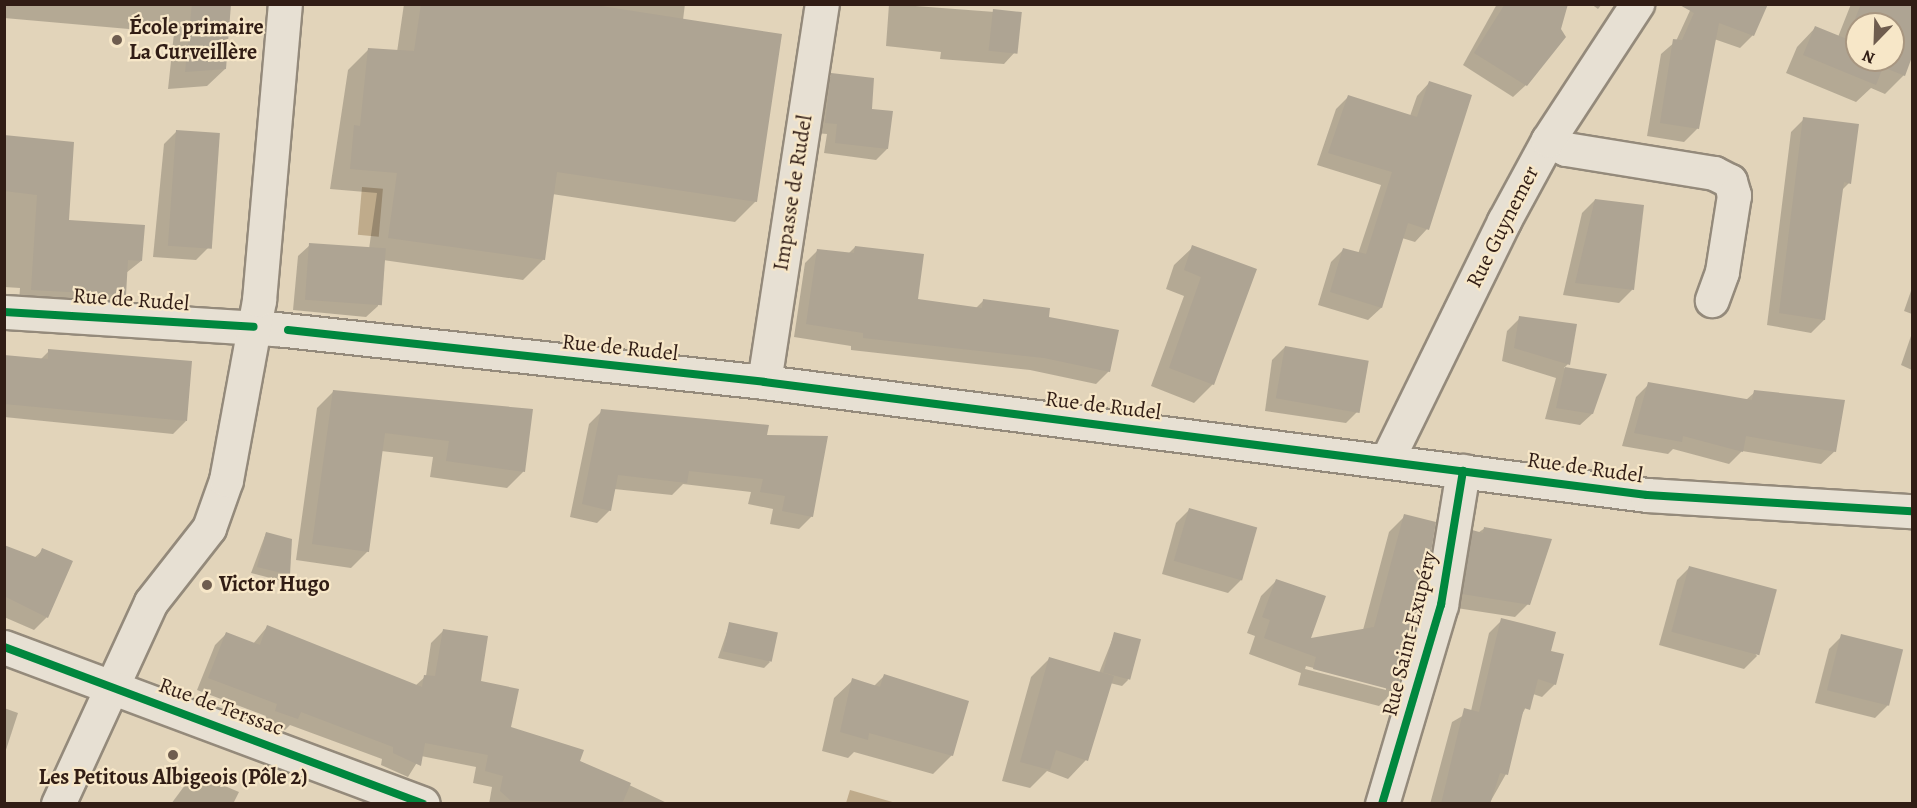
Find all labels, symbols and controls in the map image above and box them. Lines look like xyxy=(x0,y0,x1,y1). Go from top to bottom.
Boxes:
north arrow xyxy=(1845,12,1905,72)
place label: École primaire La Curveillère xyxy=(129,14,264,66)
marker: École primaire La Curveillère xyxy=(110,33,124,47)
text: N xyxy=(1859,44,1878,69)
street label: Impasse de Rudel xyxy=(768,113,818,273)
street label: Rue Guynemer xyxy=(1461,162,1545,292)
street label: Rue de Rudel xyxy=(72,283,190,317)
street label: Rue de Rudel xyxy=(561,329,679,367)
street label: Rue de Rudel xyxy=(1044,386,1162,426)
street label: Rue de Rudel xyxy=(1525,447,1645,489)
street label: Rue Saint-Exupéry xyxy=(1377,549,1443,719)
place label: Victor Hugo xyxy=(219,572,330,598)
marker: Victor Hugo xyxy=(200,578,214,592)
street label: Rue de Terssac xyxy=(155,672,287,742)
marker: Les Petitous Albigeois (Pôle 2) xyxy=(166,748,180,762)
place label: Les Petitous Albigeois (Pôle 2) xyxy=(38,765,308,791)

